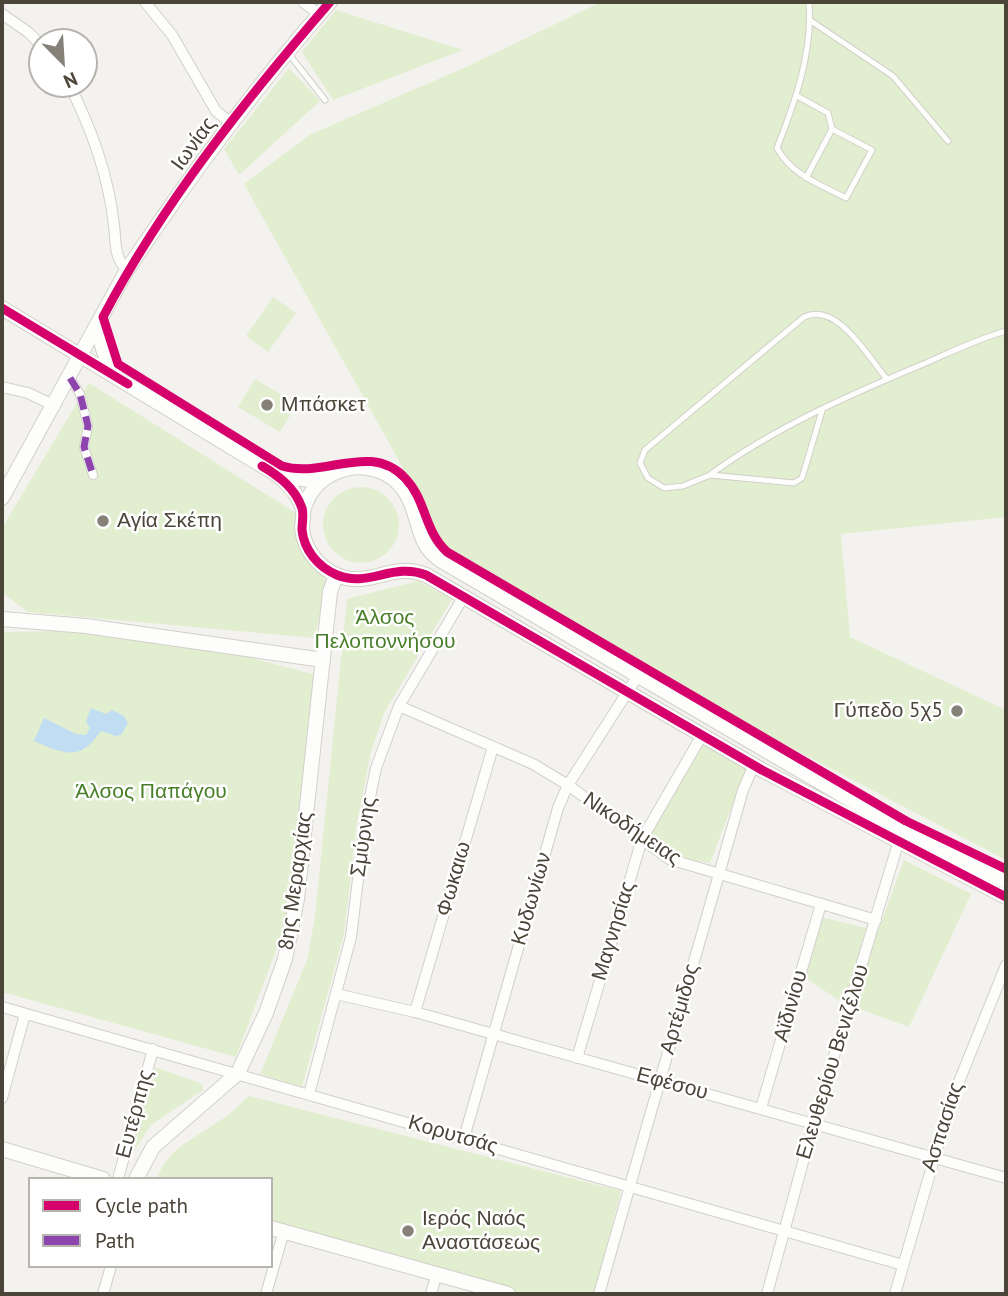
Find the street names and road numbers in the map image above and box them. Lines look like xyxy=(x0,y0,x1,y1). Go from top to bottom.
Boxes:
street label: Ιωνίας xyxy=(166,112,222,176)
street label: Νικοδήμειας xyxy=(578,787,686,871)
street label: Σμύρνης xyxy=(346,795,382,879)
street label: 8ης Μεραρχίας xyxy=(274,810,318,952)
street label: Φωκαιω xyxy=(431,839,477,919)
street label: Κυδωνίων xyxy=(507,850,557,948)
street label: Μαγνησίας xyxy=(587,878,641,984)
street label: Αρτέμιδος xyxy=(655,961,705,1057)
street label: Ελευθερίου Βενιζέλου xyxy=(791,962,875,1162)
street label: Αϊδινίου xyxy=(769,967,813,1045)
street label: Εφέσου xyxy=(633,1062,711,1106)
street label: Ευτέρπης xyxy=(111,1067,159,1161)
street label: Ασπασίας xyxy=(917,1079,969,1175)
street label: Κορυτσάς xyxy=(405,1110,501,1160)

